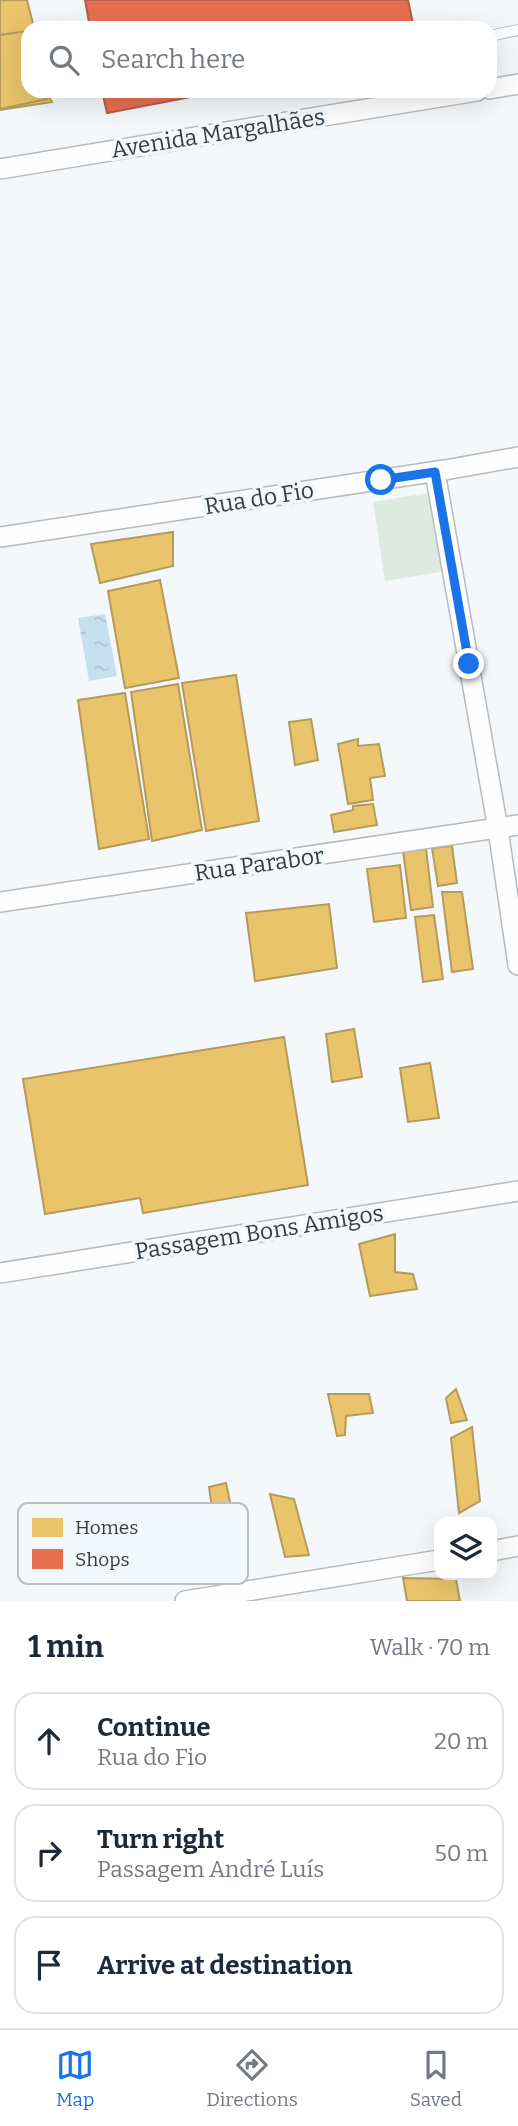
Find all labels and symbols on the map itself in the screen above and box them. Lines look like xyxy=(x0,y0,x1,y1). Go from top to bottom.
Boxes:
street label: Avenida Margalhães xyxy=(109,102,327,164)
route start xyxy=(365,464,396,495)
street label: Rua do Fio xyxy=(202,476,316,520)
route end xyxy=(453,648,484,679)
street label: Rua Parabor xyxy=(192,841,326,887)
street label: Passagem Bons Amigos xyxy=(133,1199,385,1265)
legend xyxy=(18,1503,248,1584)
text: Homes xyxy=(75,1516,138,1539)
text: Shops xyxy=(75,1548,130,1571)

